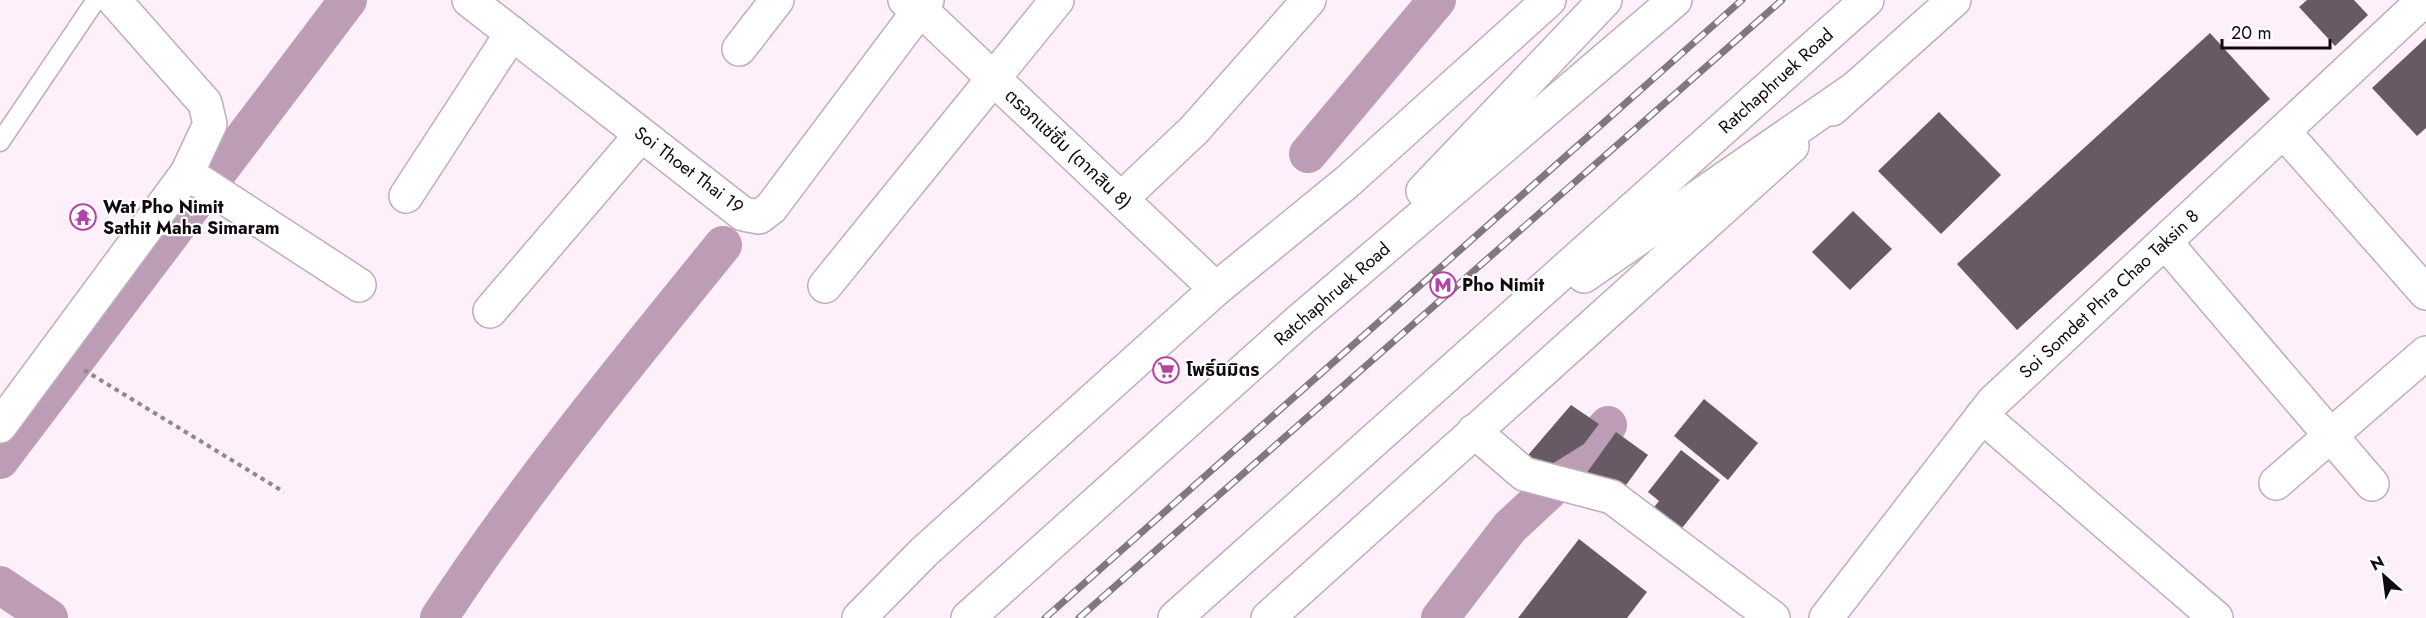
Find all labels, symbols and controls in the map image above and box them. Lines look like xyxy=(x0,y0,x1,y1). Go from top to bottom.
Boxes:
scale bar xyxy=(2222,12,2330,50)
text: 20 m xyxy=(2231,20,2271,46)
street label: Ratchaphruek Road xyxy=(1713,22,1839,140)
street label: ตรอกแซ่ซิ้ม (ตากสิน 8) xyxy=(999,83,1137,215)
street label: Soi Thoet Thai 19 xyxy=(629,120,749,220)
place label: Wat Pho Nimit Sathit Maha Simaram xyxy=(103,194,280,241)
temple icon: Wat Pho Nimit Sathit Maha Simaram xyxy=(68,202,98,232)
street label: Soi Somdet Phra Chao Taksin 8 xyxy=(2013,203,2205,385)
street label: Ratchaphruek Road xyxy=(1268,236,1396,352)
metro station icon: Pho Nimit xyxy=(1428,270,1458,300)
place label: Pho Nimit xyxy=(1462,272,1544,298)
supermarket icon: โพธิ์นิมิตร xyxy=(1151,355,1181,385)
place label: โพธิ์นิมิตร xyxy=(1186,357,1260,383)
north arrow xyxy=(2354,546,2414,606)
text: N xyxy=(2366,550,2388,576)

